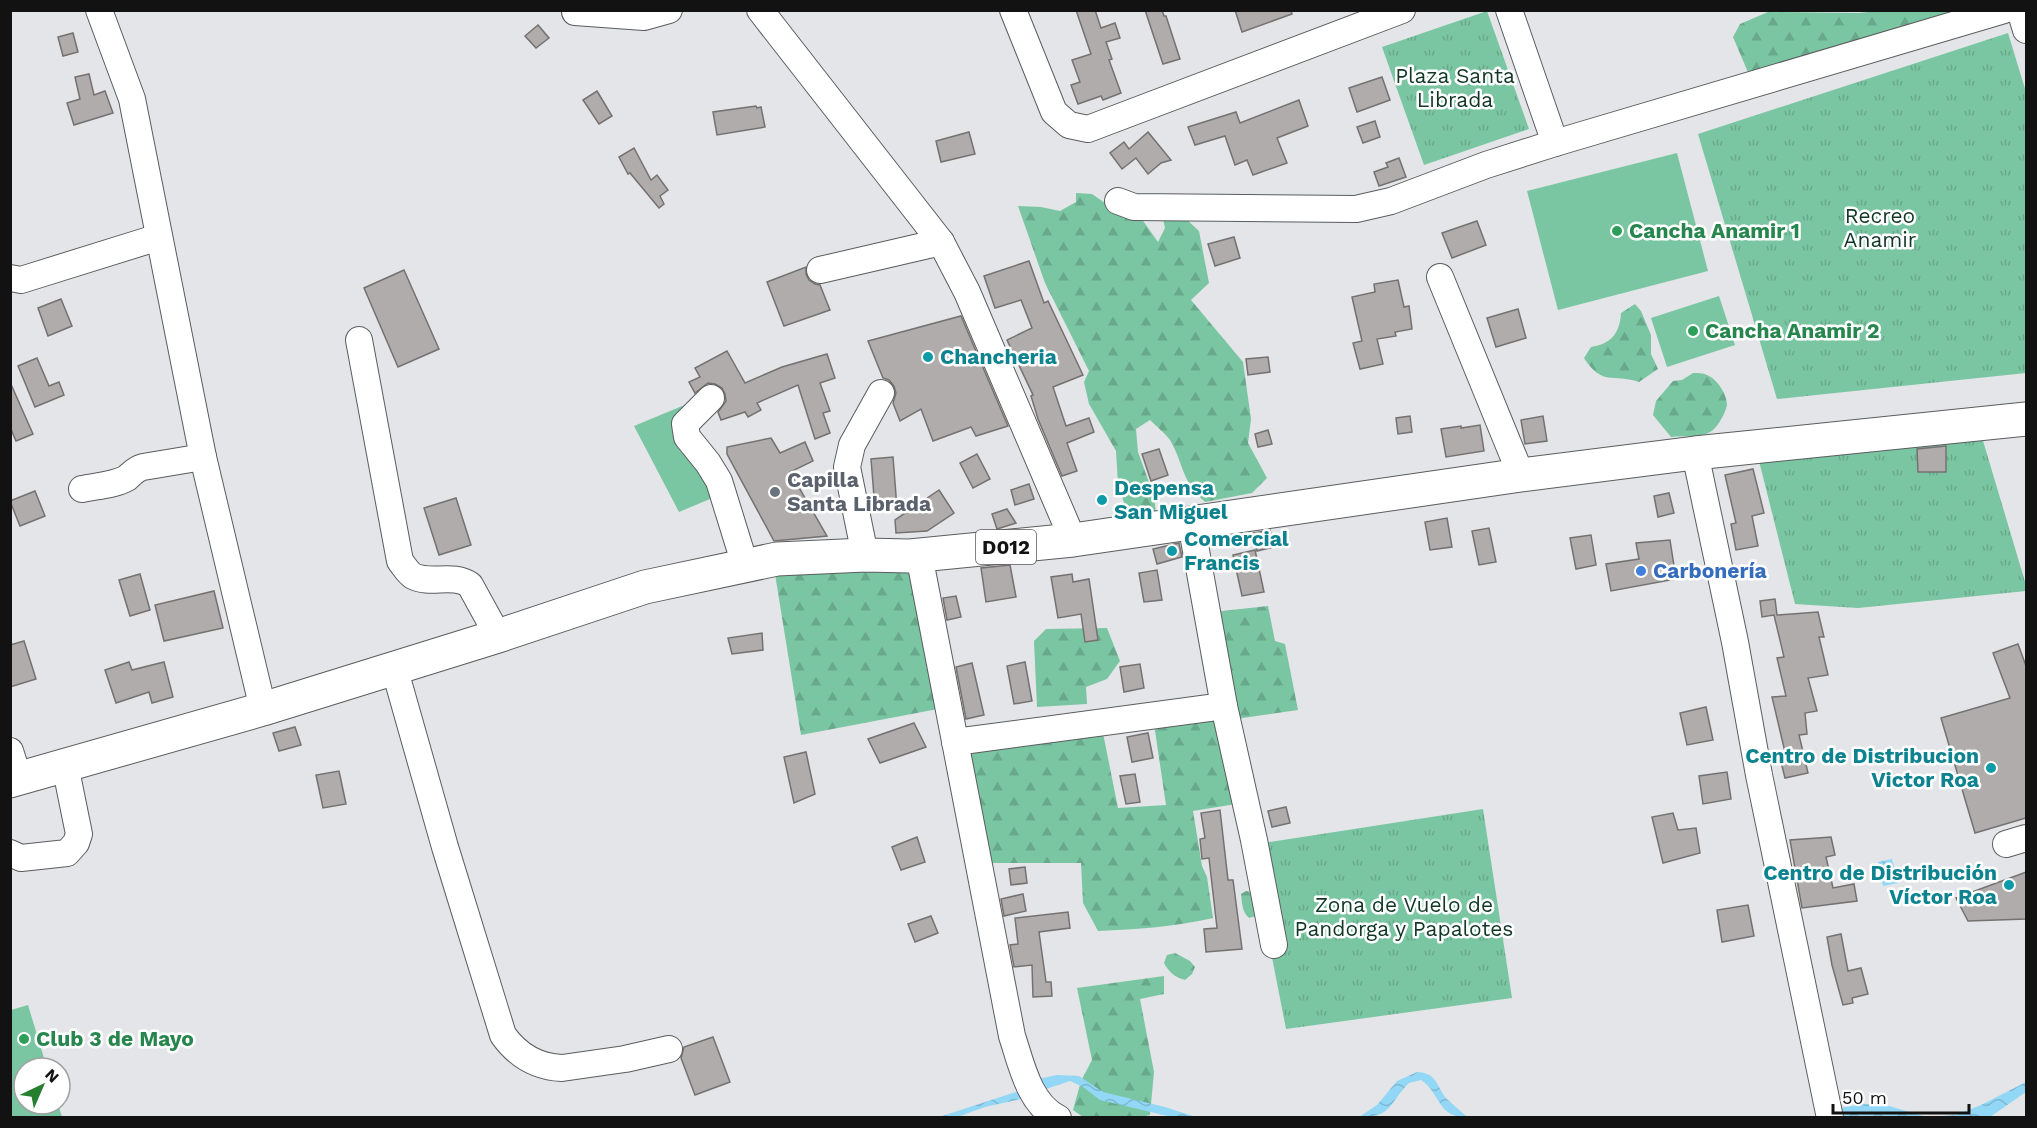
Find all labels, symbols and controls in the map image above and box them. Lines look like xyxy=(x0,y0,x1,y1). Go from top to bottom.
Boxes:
park label: Plaza Santa Librada xyxy=(1395,63,1515,112)
park label: Recreo Anamir xyxy=(1844,203,1917,252)
place label: Cancha Anamir 1 xyxy=(1629,218,1800,243)
marker: Cancha Anamir 1 xyxy=(1610,224,1624,238)
place label: Cancha Anamir 2 xyxy=(1705,318,1879,343)
marker: Cancha Anamir 2 xyxy=(1686,324,1700,338)
place label: Chancheria xyxy=(940,344,1058,369)
marker: Chancheria xyxy=(921,350,935,364)
place label: Capilla Santa Librada xyxy=(787,467,932,516)
place label: Despensa San Miguel xyxy=(1114,475,1228,524)
marker: Capilla Santa Librada xyxy=(768,485,782,499)
marker: Despensa San Miguel xyxy=(1095,493,1109,507)
place label: Comercial Francis xyxy=(1184,526,1289,575)
road number: D012 xyxy=(976,530,1036,564)
marker: Comercial Francis xyxy=(1165,544,1179,558)
place label: Carbonería xyxy=(1653,558,1768,583)
marker: Carbonería xyxy=(1634,564,1648,578)
place label: Centro de Distribucion Victor Roa xyxy=(1745,743,1980,792)
marker: Centro de Distribucion Victor Roa xyxy=(1984,761,1998,775)
place label: Centro de Distribución Víctor Roa xyxy=(1763,860,1998,909)
marker: Centro de Distribución Víctor Roa xyxy=(2002,878,2016,892)
park label: Zona de Vuelo de Pandorga y Papalotes xyxy=(1295,892,1513,941)
place label: Club 3 de Mayo xyxy=(36,1026,194,1051)
marker: Club 3 de Mayo xyxy=(17,1032,31,1046)
north arrow xyxy=(12,1056,72,1116)
text: N xyxy=(41,1065,63,1087)
scale bar xyxy=(1833,1077,1970,1115)
text: 50 m xyxy=(1842,1087,1887,1108)

